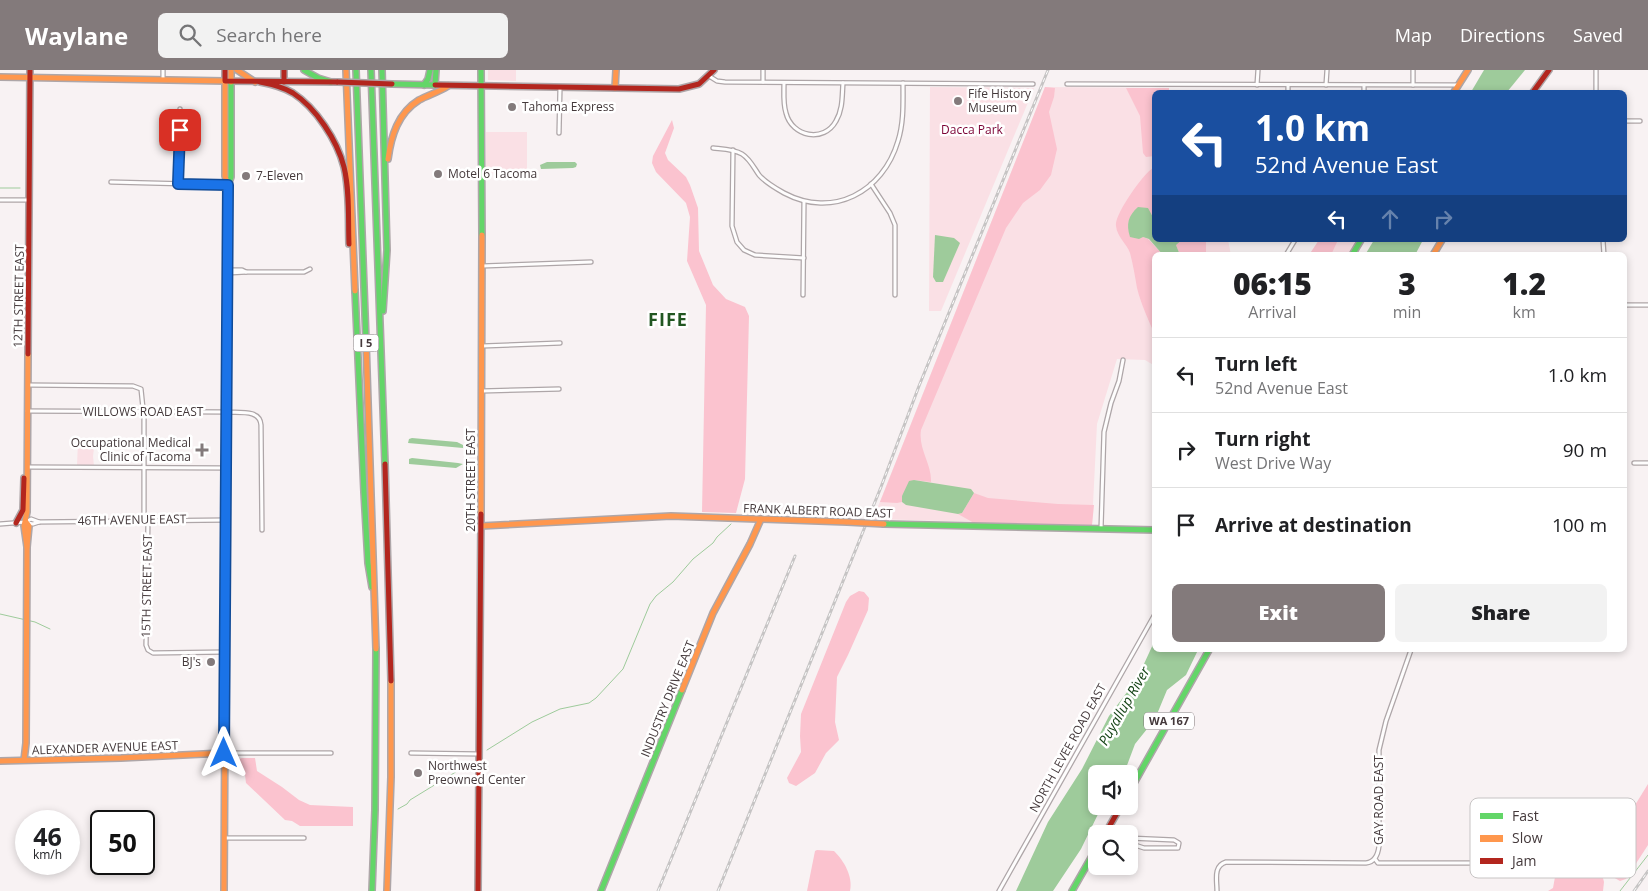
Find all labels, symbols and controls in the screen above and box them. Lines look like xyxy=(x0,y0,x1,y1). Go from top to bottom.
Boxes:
search box xyxy=(158,13,508,58)
text: Waylane xyxy=(25,19,128,52)
icon: search xyxy=(176,21,204,49)
text: Search here xyxy=(216,22,322,48)
text: Map xyxy=(1395,23,1432,47)
text: Directions xyxy=(1460,23,1545,47)
text: Saved xyxy=(1573,23,1623,47)
place label: Fife History Museum xyxy=(968,85,1032,116)
marker: Fife History Museum xyxy=(952,95,964,107)
place label: Tahoma Express xyxy=(522,98,614,115)
marker: Tahoma Express xyxy=(506,101,518,113)
text: 1.0 km xyxy=(1255,104,1370,151)
pin xyxy=(159,109,201,151)
icon: left xyxy=(1172,110,1237,175)
icon: arrive xyxy=(166,116,194,144)
park label: Dacca Park xyxy=(941,121,1004,138)
text: 52nd Avenue East xyxy=(1255,149,1438,179)
place label: Motel 6 Tacoma xyxy=(448,165,537,182)
place label: 7-Eleven xyxy=(256,167,303,184)
marker: Motel 6 Tacoma xyxy=(432,168,444,180)
marker: 7-Eleven xyxy=(240,170,252,182)
icon: left xyxy=(1323,205,1351,233)
icon: ahead xyxy=(1376,205,1404,233)
icon: right xyxy=(1429,205,1457,233)
street label: 12TH STREET EAST xyxy=(9,244,28,348)
text: 06:15 xyxy=(1233,263,1312,304)
text: 3 xyxy=(1398,263,1416,304)
text: 1.2 xyxy=(1502,263,1546,304)
text: Arrival xyxy=(1248,301,1296,323)
text: min xyxy=(1393,301,1421,323)
text: km xyxy=(1513,301,1536,323)
district label: FIFE xyxy=(648,307,688,331)
road number: I 5 xyxy=(354,334,378,352)
text: Turn left xyxy=(1215,351,1297,377)
icon: left xyxy=(1172,361,1200,389)
text: 1.0 km xyxy=(1548,362,1607,388)
text: 52nd Avenue East xyxy=(1215,377,1348,399)
street label: WILLOWS ROAD EAST xyxy=(83,403,204,420)
text: Turn right xyxy=(1215,426,1310,452)
street label: 20TH STREET EAST xyxy=(462,428,479,532)
place label: Occupational Medical Clinic of Tacoma xyxy=(71,434,191,465)
icon: right xyxy=(1172,436,1200,464)
text: 90 m xyxy=(1563,437,1607,463)
marker: Occupational Medical Clinic of Tacoma xyxy=(195,443,209,457)
text: West Drive Way xyxy=(1215,452,1331,474)
street label: FRANK ALBERT ROAD EAST xyxy=(743,499,893,522)
street label: 46TH AVENUE EAST xyxy=(77,510,187,529)
icon: arrive xyxy=(1172,511,1200,539)
text: Arrive at destination xyxy=(1215,512,1412,538)
text: 100 m xyxy=(1552,512,1607,538)
street label: 15TH STREET EAST xyxy=(137,534,156,638)
button: Exit xyxy=(1172,584,1385,642)
button: Share xyxy=(1395,584,1607,642)
street label: INDUSTRY DRIVE EAST xyxy=(636,638,699,760)
place label: BJ's xyxy=(182,653,201,670)
marker: BJ's xyxy=(205,656,217,668)
water label: Puyallup River xyxy=(1093,663,1154,748)
street label: NORTH LEVEE ROAD EAST xyxy=(1025,680,1110,815)
road number: WA 167 xyxy=(1144,712,1194,729)
position arrow xyxy=(197,726,249,778)
street label: ALEXANDER AVENUE EAST xyxy=(32,736,179,759)
street label: GAY ROAD EAST xyxy=(1370,755,1387,845)
place label: Northwest Preowned Center xyxy=(428,757,526,788)
map controls xyxy=(1088,765,1138,875)
button: sound xyxy=(1088,765,1138,815)
marker: Northwest Preowned Center xyxy=(412,767,424,779)
legend xyxy=(1470,798,1636,878)
text: Fast xyxy=(1512,806,1539,825)
speed limit sign: 50 xyxy=(90,810,155,875)
text: 46 xyxy=(33,819,62,853)
button: search xyxy=(1088,825,1138,875)
text: Slow xyxy=(1512,828,1543,847)
text: km/h xyxy=(33,846,62,863)
text: Jam xyxy=(1510,851,1537,870)

